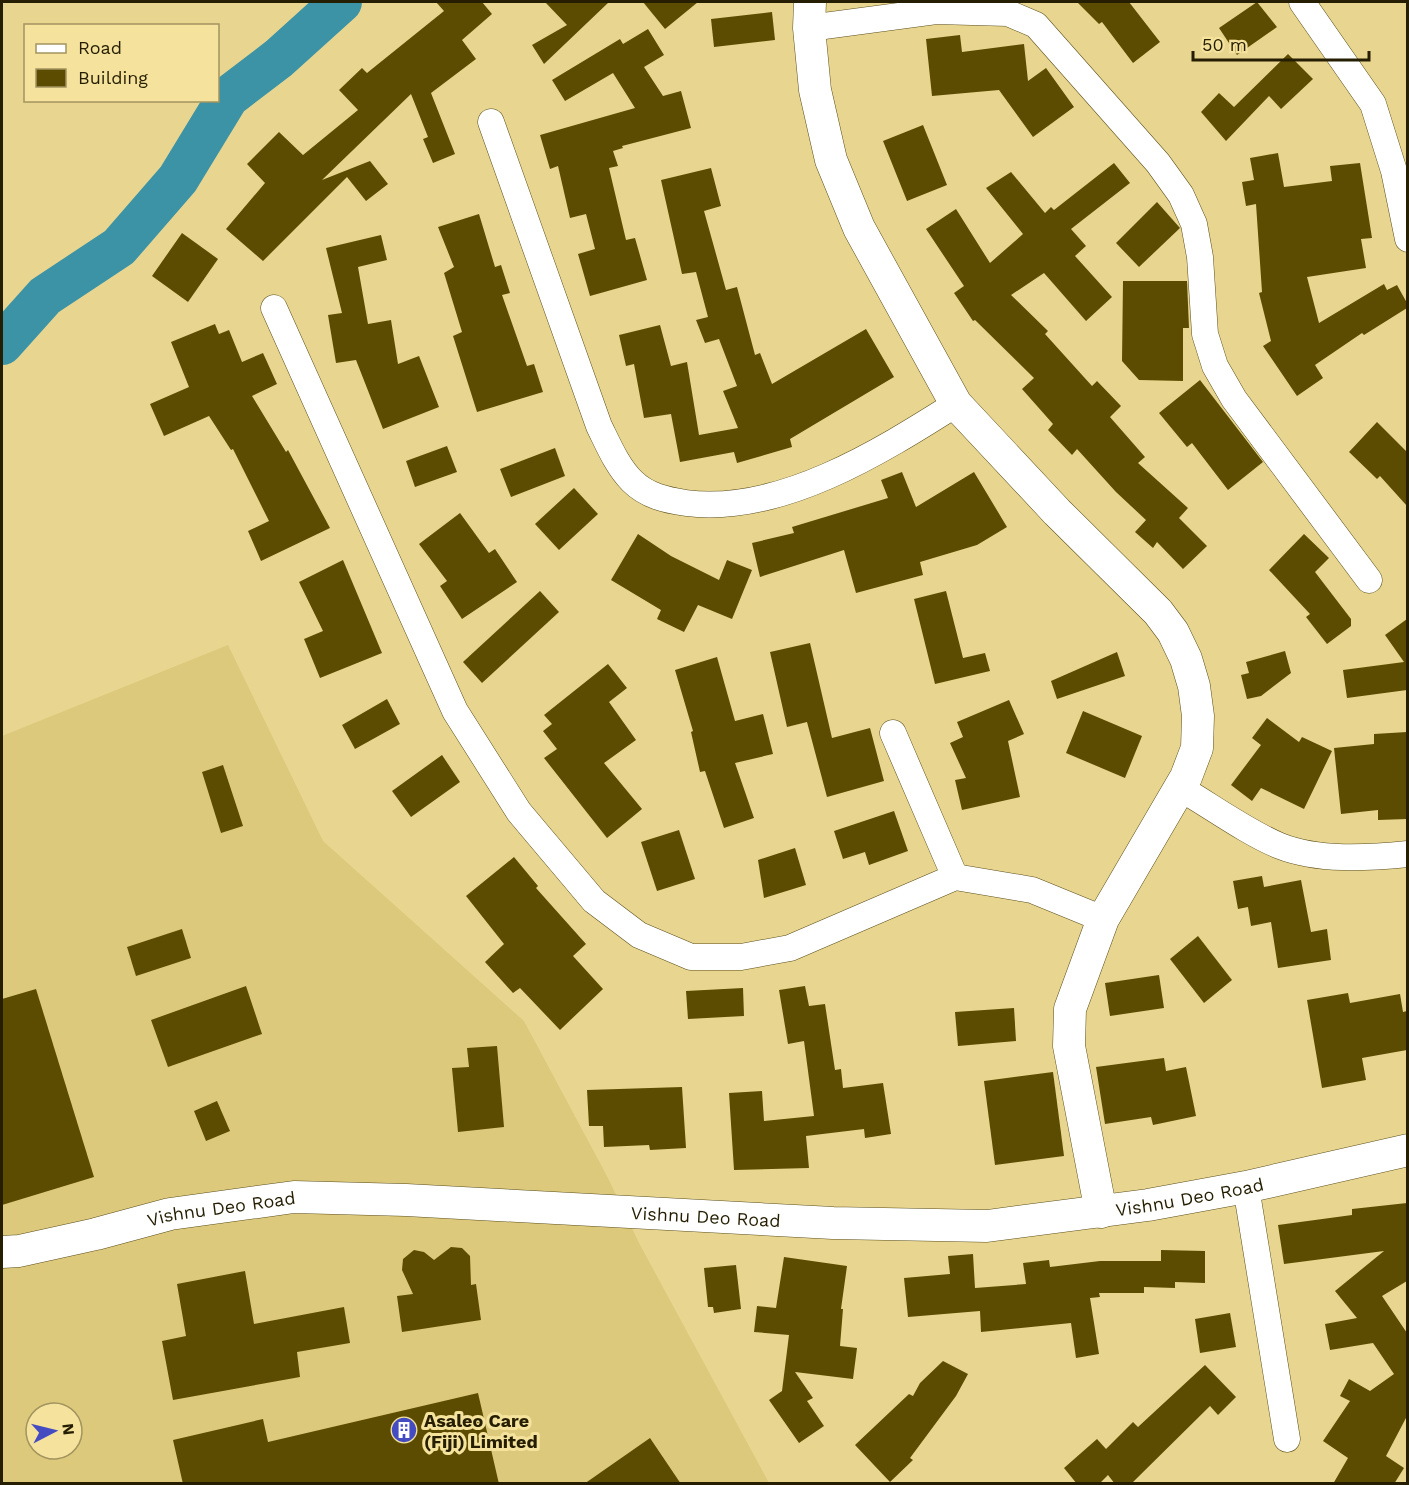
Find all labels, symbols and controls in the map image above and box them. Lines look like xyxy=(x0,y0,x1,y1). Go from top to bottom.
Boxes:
legend xyxy=(24,24,219,102)
scale bar xyxy=(1193,24,1368,62)
text: 50 m xyxy=(1202,34,1247,55)
text: Road xyxy=(78,37,122,58)
text: Building xyxy=(78,67,148,88)
street label: Vishnu Deo Road xyxy=(1114,1173,1265,1220)
street label: Vishnu Deo Road xyxy=(145,1186,297,1230)
street label: Vishnu Deo Road xyxy=(630,1202,781,1231)
north arrow xyxy=(24,1401,84,1461)
place label: Asaleo Care (Fiji) Limited xyxy=(424,1410,538,1452)
building icon: Asaleo Care (Fiji) Limited xyxy=(389,1415,419,1445)
text: N xyxy=(58,1422,79,1436)

